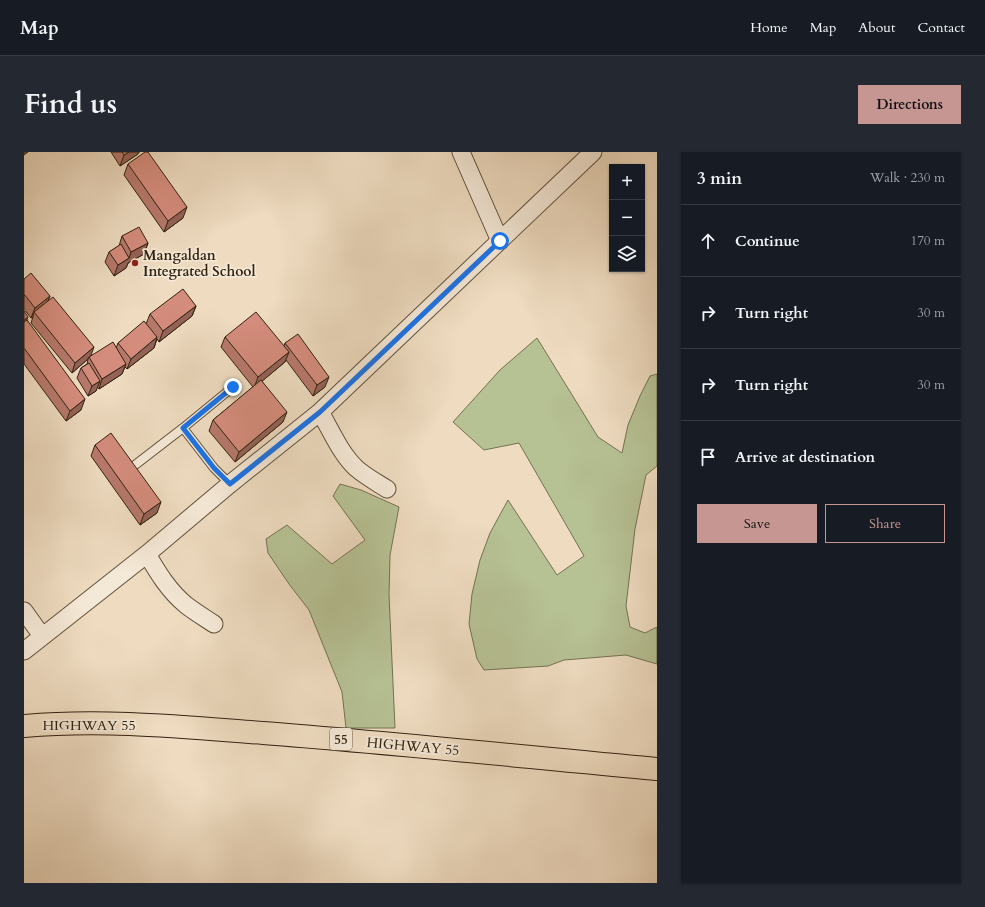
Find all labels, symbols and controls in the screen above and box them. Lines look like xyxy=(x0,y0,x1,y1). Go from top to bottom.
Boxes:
text: Map xyxy=(20,15,59,41)
text: Home xyxy=(750,18,788,37)
text: Map xyxy=(810,18,836,37)
text: About xyxy=(858,18,895,37)
text: Contact xyxy=(917,18,965,37)
text: Find us xyxy=(24,85,117,123)
button: Directions xyxy=(858,85,961,124)
map controls xyxy=(609,164,645,272)
button: + xyxy=(609,164,645,200)
text: 3 min xyxy=(697,167,742,190)
text: Walk · 230 m xyxy=(870,169,945,187)
button: − xyxy=(609,200,645,236)
icon: ahead xyxy=(697,230,719,252)
text: Continue xyxy=(735,231,800,251)
route start xyxy=(491,232,509,250)
text: 170 m xyxy=(911,232,945,250)
button: layers xyxy=(609,236,645,272)
place label: Mangaldan Integrated School xyxy=(143,246,256,281)
marker: Mangaldan Integrated School xyxy=(130,258,140,268)
icon: right xyxy=(697,302,719,324)
text: Turn right xyxy=(735,303,808,323)
text: 30 m xyxy=(917,304,945,322)
icon: right xyxy=(697,374,719,396)
text: Turn right xyxy=(735,375,808,395)
text: 30 m xyxy=(917,376,945,394)
route end xyxy=(224,378,242,396)
icon: arrive xyxy=(697,446,719,468)
text: Arrive at destination xyxy=(735,447,875,467)
button: Save xyxy=(697,504,817,543)
button: Share xyxy=(825,504,945,543)
street label: HIGHWAY 55 xyxy=(42,716,136,735)
road number: 55 xyxy=(330,728,352,750)
street label: HIGHWAY 55 xyxy=(366,733,460,760)

